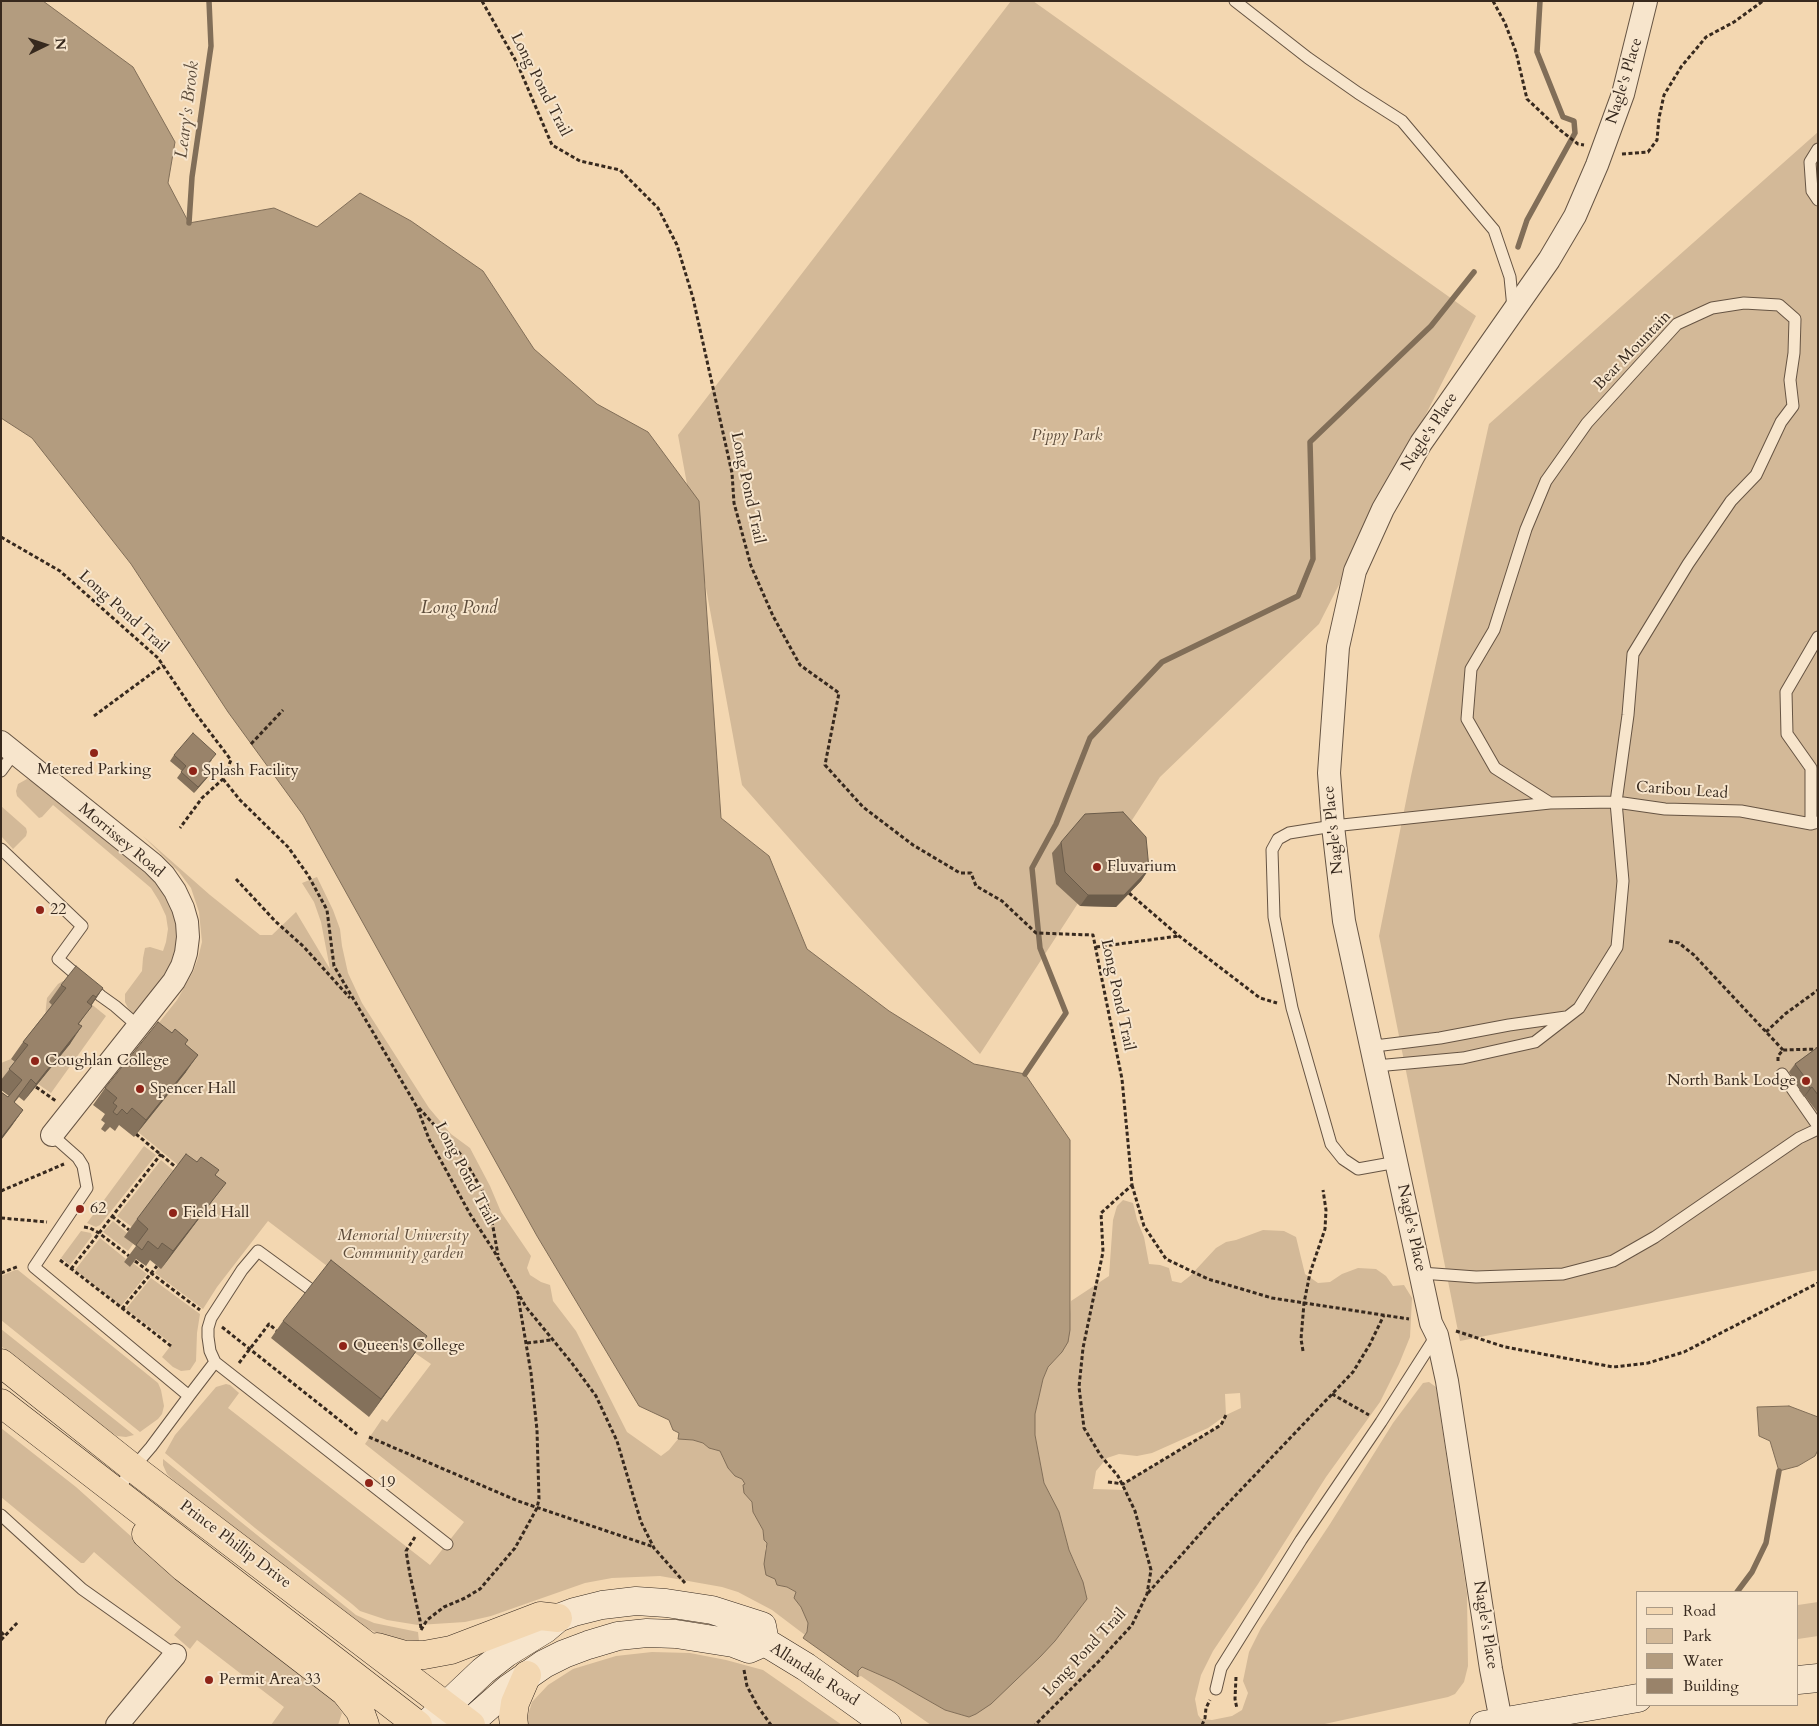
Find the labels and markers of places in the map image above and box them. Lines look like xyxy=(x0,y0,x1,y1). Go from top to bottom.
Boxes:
marker: Metered Parking xyxy=(88,747,100,759)
place label: Metered Parking xyxy=(37,760,151,780)
place label: Splash Facility xyxy=(203,761,299,781)
marker: Splash Facility xyxy=(187,765,199,777)
place label: Fluvarium xyxy=(1107,857,1177,877)
marker: Fluvarium xyxy=(1091,861,1103,873)
place label: 22 xyxy=(50,900,66,920)
marker: 22 xyxy=(34,904,46,916)
place label: Coughlan College xyxy=(45,1051,169,1071)
marker: Coughlan College xyxy=(29,1055,41,1067)
place label: North Bank Lodge xyxy=(1667,1071,1796,1091)
marker: North Bank Lodge xyxy=(1800,1075,1812,1087)
place label: Spencer Hall xyxy=(150,1079,236,1099)
marker: Spencer Hall xyxy=(134,1083,146,1095)
place label: 62 xyxy=(90,1199,106,1219)
marker: 62 xyxy=(74,1203,86,1215)
place label: Field Hall xyxy=(183,1203,249,1223)
marker: Field Hall xyxy=(167,1207,179,1219)
place label: Queen's College xyxy=(353,1336,465,1356)
marker: Queen's College xyxy=(337,1340,349,1352)
place label: 19 xyxy=(379,1473,395,1493)
marker: 19 xyxy=(363,1477,375,1489)
place label: Permit Area 33 xyxy=(219,1670,321,1690)
marker: Permit Area 33 xyxy=(203,1674,215,1686)

